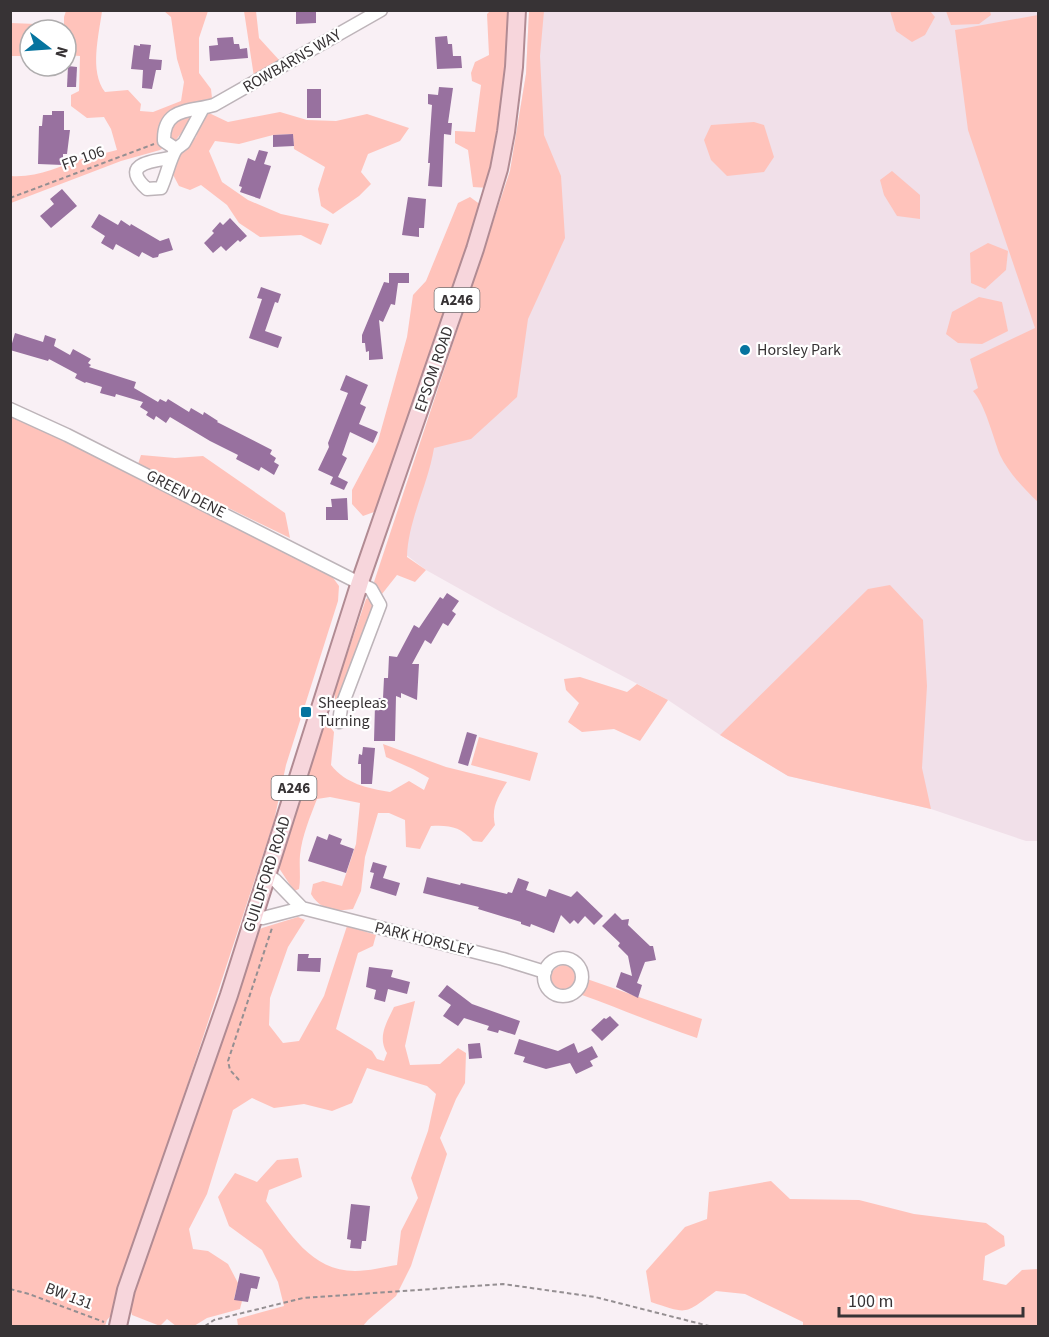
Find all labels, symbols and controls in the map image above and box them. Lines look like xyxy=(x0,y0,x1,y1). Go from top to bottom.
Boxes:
north arrow xyxy=(18,18,78,78)
street label: ROWBARNS WAY xyxy=(239,24,346,98)
text: N xyxy=(49,44,73,60)
street label: FP 106 xyxy=(59,140,107,176)
road number: A246 xyxy=(434,288,480,312)
street label: EPSOM ROAD xyxy=(409,323,459,415)
place label: Horsley Park xyxy=(757,339,841,361)
marker: Horsley Park xyxy=(738,343,752,357)
street label: GREEN DENE xyxy=(142,465,230,523)
place label: Sheepleas Turning xyxy=(318,692,387,732)
marker: Sheepleas Turning xyxy=(299,705,313,719)
road number: A246 xyxy=(272,776,316,800)
street label: GUILDFORD ROAD xyxy=(238,813,296,935)
street label: PARK HORSLEY xyxy=(372,916,476,962)
street label: BW 131 xyxy=(42,1277,96,1315)
scale bar xyxy=(839,1280,1024,1318)
text: 100 m xyxy=(848,1289,893,1314)

